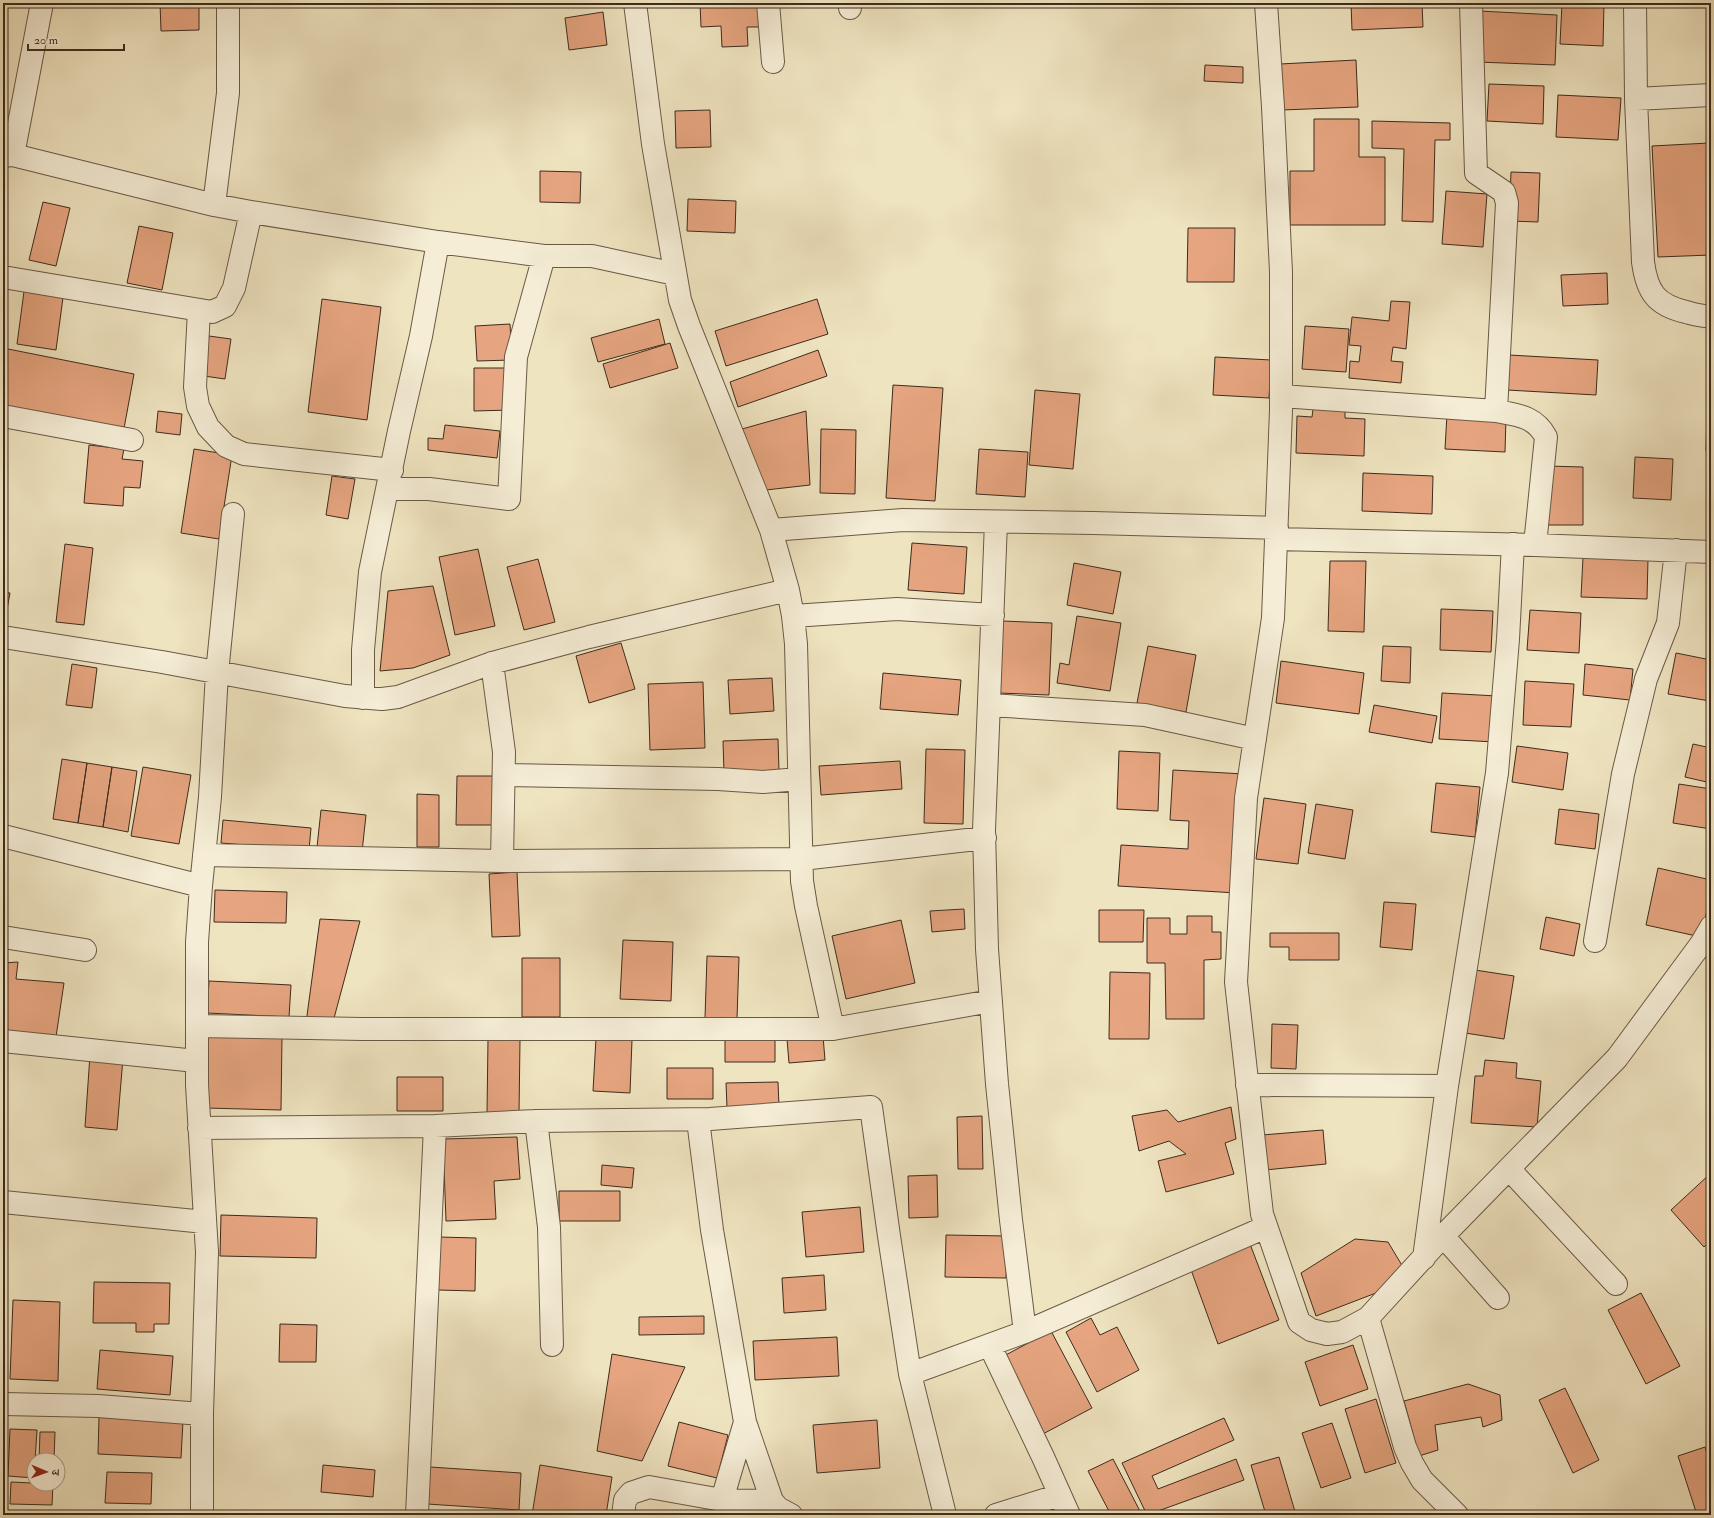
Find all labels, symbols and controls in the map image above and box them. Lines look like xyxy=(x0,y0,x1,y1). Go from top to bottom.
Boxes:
scale bar xyxy=(28,26,124,52)
text: 20 m xyxy=(34,33,59,48)
north arrow xyxy=(26,1452,66,1492)
text: उ xyxy=(49,1468,62,1477)

